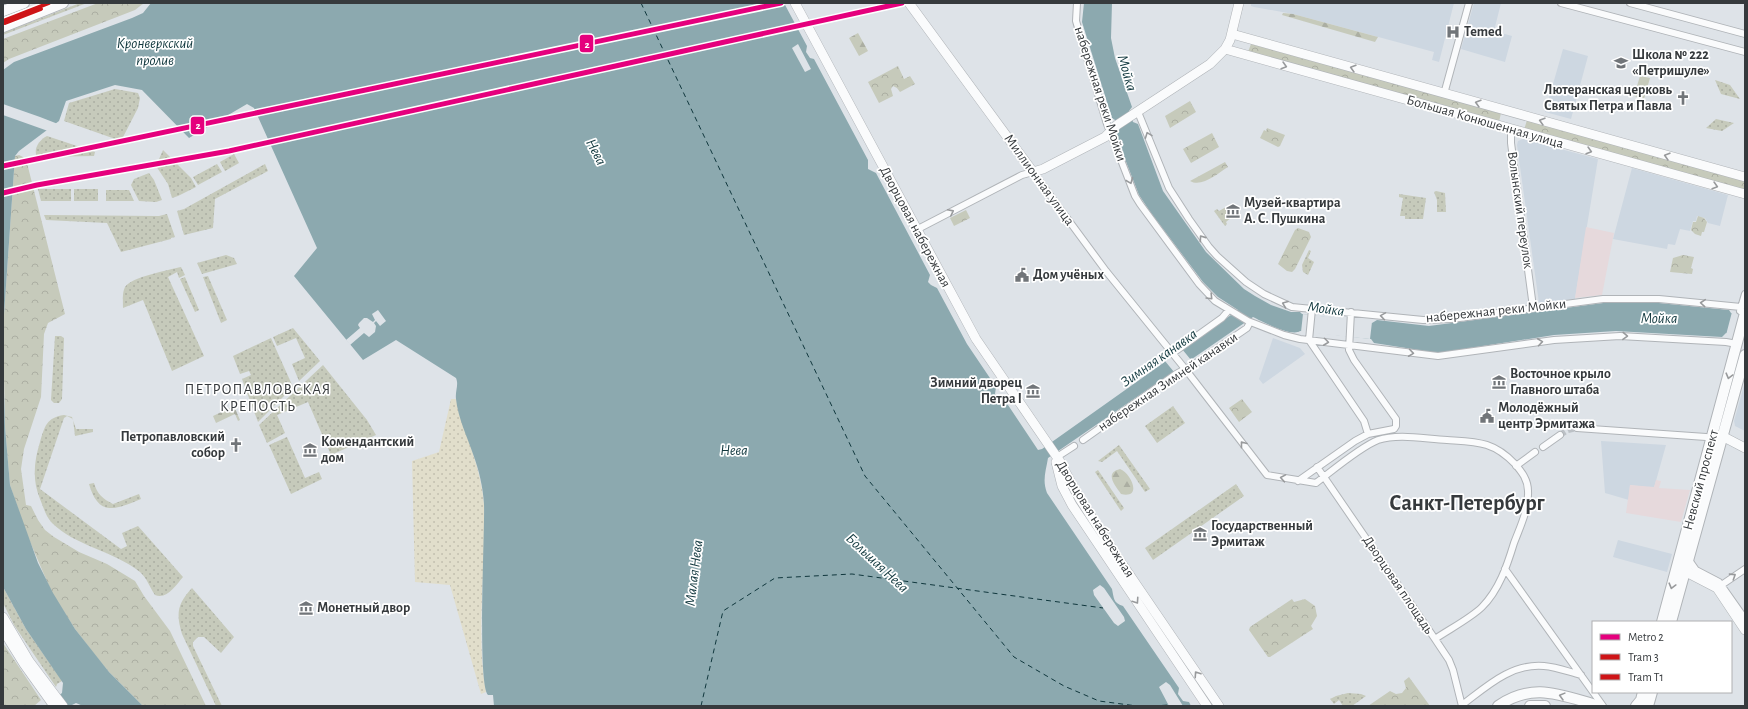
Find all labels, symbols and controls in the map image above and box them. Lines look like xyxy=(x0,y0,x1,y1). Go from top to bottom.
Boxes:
hospital icon: Temed xyxy=(1445,24,1461,40)
street label: набережная реки Мойки xyxy=(1072,25,1128,163)
place label: Temed xyxy=(1464,25,1503,39)
line badge: 2 xyxy=(579,34,594,53)
water label: Кронверкский пролив xyxy=(117,36,193,68)
text: 2 xyxy=(584,39,590,50)
place label: Школа № 222 «Петришуле» xyxy=(1632,48,1710,78)
water label: Мойка xyxy=(1115,53,1139,93)
school or university icon: Школа № 222 «Петришуле» xyxy=(1613,55,1629,71)
one-way arrow xyxy=(1280,61,1287,70)
one-way arrow xyxy=(1350,64,1357,73)
place label: Лютеранская церковь Святых Петра и Павла xyxy=(1544,83,1673,113)
church icon: Лютеранская церковь Святых Петра и Павла xyxy=(1675,90,1691,106)
street label: Большая Конюшенная улица xyxy=(1405,93,1566,151)
one-way arrow xyxy=(1475,99,1482,108)
line badge: 2 xyxy=(190,116,205,135)
one-way arrow xyxy=(1538,117,1545,126)
text: 2 xyxy=(195,120,201,131)
street label: Миллионная улица xyxy=(1001,132,1077,229)
one-way arrow xyxy=(1144,132,1152,139)
water label: Нева xyxy=(583,136,609,168)
one-way arrow xyxy=(1586,146,1593,155)
street label: Волынский переулок xyxy=(1505,150,1535,270)
one-way arrow xyxy=(1664,152,1670,160)
street label: Дворцовая набережная xyxy=(877,164,953,290)
one-way arrow xyxy=(1125,178,1133,185)
one-way arrow xyxy=(1711,181,1718,190)
place label: Музей-квартира А. С. Пушкина xyxy=(1244,196,1341,226)
museum icon: Музей-квартира А. С. Пушкина xyxy=(1225,203,1241,219)
one-way arrow xyxy=(947,209,954,217)
one-way arrow xyxy=(1200,235,1207,242)
public building icon: Дом учёных xyxy=(1014,267,1030,283)
place label: Дом учёных xyxy=(1033,268,1104,282)
one-way arrow xyxy=(1206,292,1213,300)
street label: набережная реки Мойки xyxy=(1425,297,1567,325)
one-way arrow xyxy=(1700,298,1706,307)
water label: Мойка xyxy=(1307,299,1345,319)
one-way arrow xyxy=(1282,301,1289,309)
water label: Мойка xyxy=(1641,311,1677,326)
one-way arrow xyxy=(1380,312,1387,321)
water label: Зимняя канавка xyxy=(1118,326,1200,390)
street label: набережная Зимней канавки xyxy=(1096,330,1240,434)
one-way arrow xyxy=(1622,332,1628,340)
one-way arrow xyxy=(1323,337,1329,346)
one-way arrow xyxy=(1537,338,1543,347)
one-way arrow xyxy=(1408,348,1414,357)
place label: Восточное крыло Главного штаба xyxy=(1510,367,1611,397)
one-way arrow xyxy=(1725,372,1734,379)
museum icon: Восточное крыло Главного штаба xyxy=(1491,374,1507,390)
place label: Зимний дворец Петра I xyxy=(930,376,1022,406)
district label: ПЕТРОПАВЛОВСКАЯ КРЕПОСТЬ xyxy=(185,382,331,414)
museum icon: Зимний дворец Петра I xyxy=(1025,383,1041,399)
place label: Молодёжный центр Эрмитажа xyxy=(1498,401,1595,431)
public building icon: Молодёжный центр Эрмитажа xyxy=(1479,408,1495,424)
street label: Невский проспект xyxy=(1681,427,1721,532)
place label: Петропавловский собор xyxy=(120,430,225,460)
place label: Комендантский дом xyxy=(321,435,414,465)
church icon: Петропавловский собор xyxy=(228,437,244,453)
museum icon: Комендантский дом xyxy=(302,442,318,458)
one-way arrow xyxy=(1241,442,1248,449)
water label: Нева xyxy=(720,443,748,458)
street label: Дворцовая набережная xyxy=(1053,458,1137,580)
one-way arrow xyxy=(1280,474,1286,483)
district label: Санкт-Петербург xyxy=(1389,492,1546,515)
place label: Государственный Эрмитаж xyxy=(1211,519,1313,549)
museum icon: Государственный Эрмитаж xyxy=(1192,526,1208,542)
water label: Большая Нева xyxy=(843,531,911,595)
street label: Дворцовая площадь xyxy=(1360,533,1436,637)
water label: Малая Нева xyxy=(683,539,705,607)
one-way arrow xyxy=(1729,574,1736,581)
one-way arrow xyxy=(1668,583,1677,590)
one-way arrow xyxy=(1131,596,1138,603)
museum icon: Монетный двор xyxy=(298,600,314,616)
place label: Монетный двор xyxy=(317,601,410,615)
legend xyxy=(1592,621,1732,693)
text: Metro 2 xyxy=(1628,631,1664,643)
text: Tram 3 xyxy=(1628,651,1659,663)
one-way arrow xyxy=(1195,671,1202,678)
text: Tram Т1 xyxy=(1628,671,1664,683)
one-way arrow xyxy=(1559,692,1566,701)

